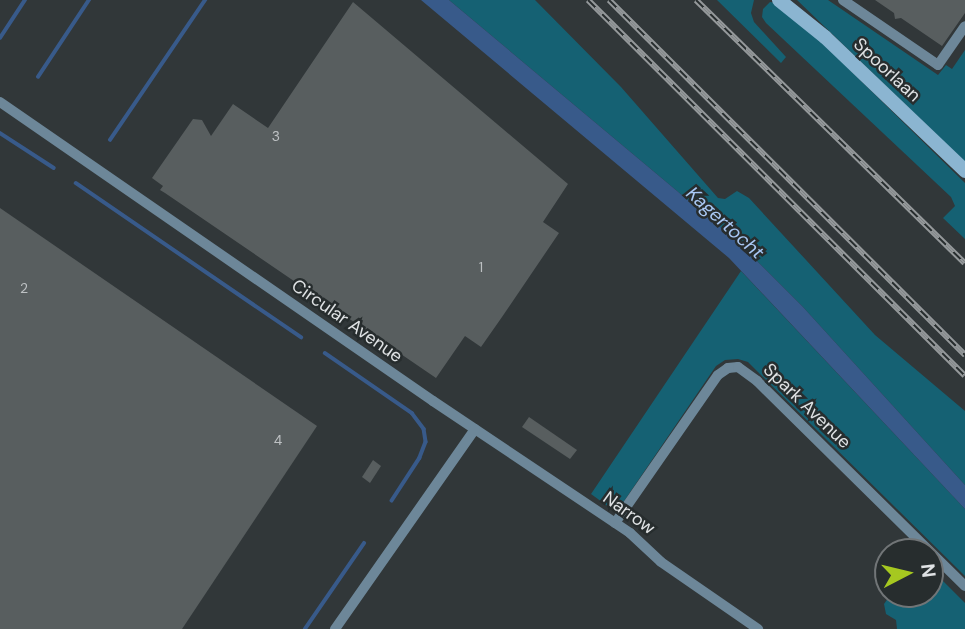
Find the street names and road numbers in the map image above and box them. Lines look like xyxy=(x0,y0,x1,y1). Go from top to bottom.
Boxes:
street label: Spoorlaan xyxy=(849,34,925,106)
street label: Circular Avenue xyxy=(287,275,407,367)
street label: Spark Avenue xyxy=(759,359,855,453)
street label: Narrow xyxy=(599,487,659,539)

